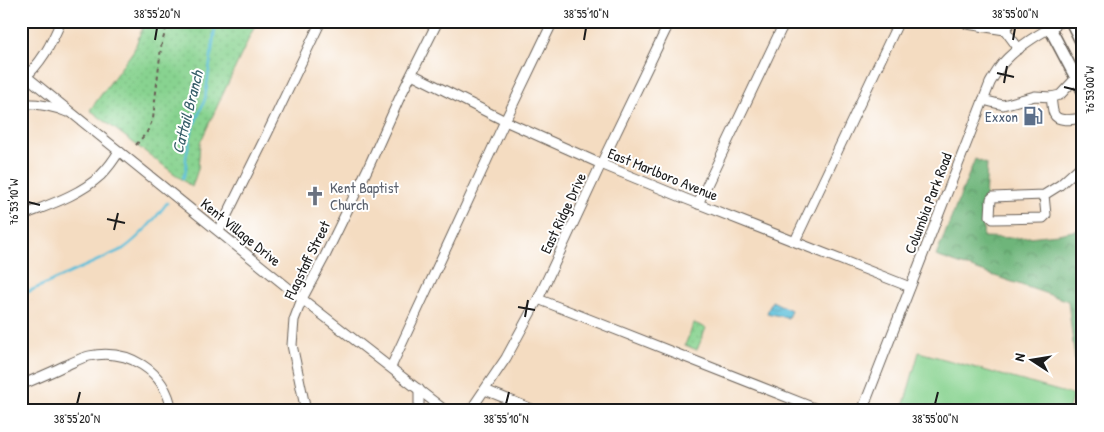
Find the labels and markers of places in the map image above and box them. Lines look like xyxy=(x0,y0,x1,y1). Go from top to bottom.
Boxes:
fuel station icon: Exxon xyxy=(1022,105,1044,127)
place label: Exxon xyxy=(985,106,1018,127)
place label: Kent Baptist Church xyxy=(330,177,399,215)
church icon: Kent Baptist Church xyxy=(304,185,326,207)

